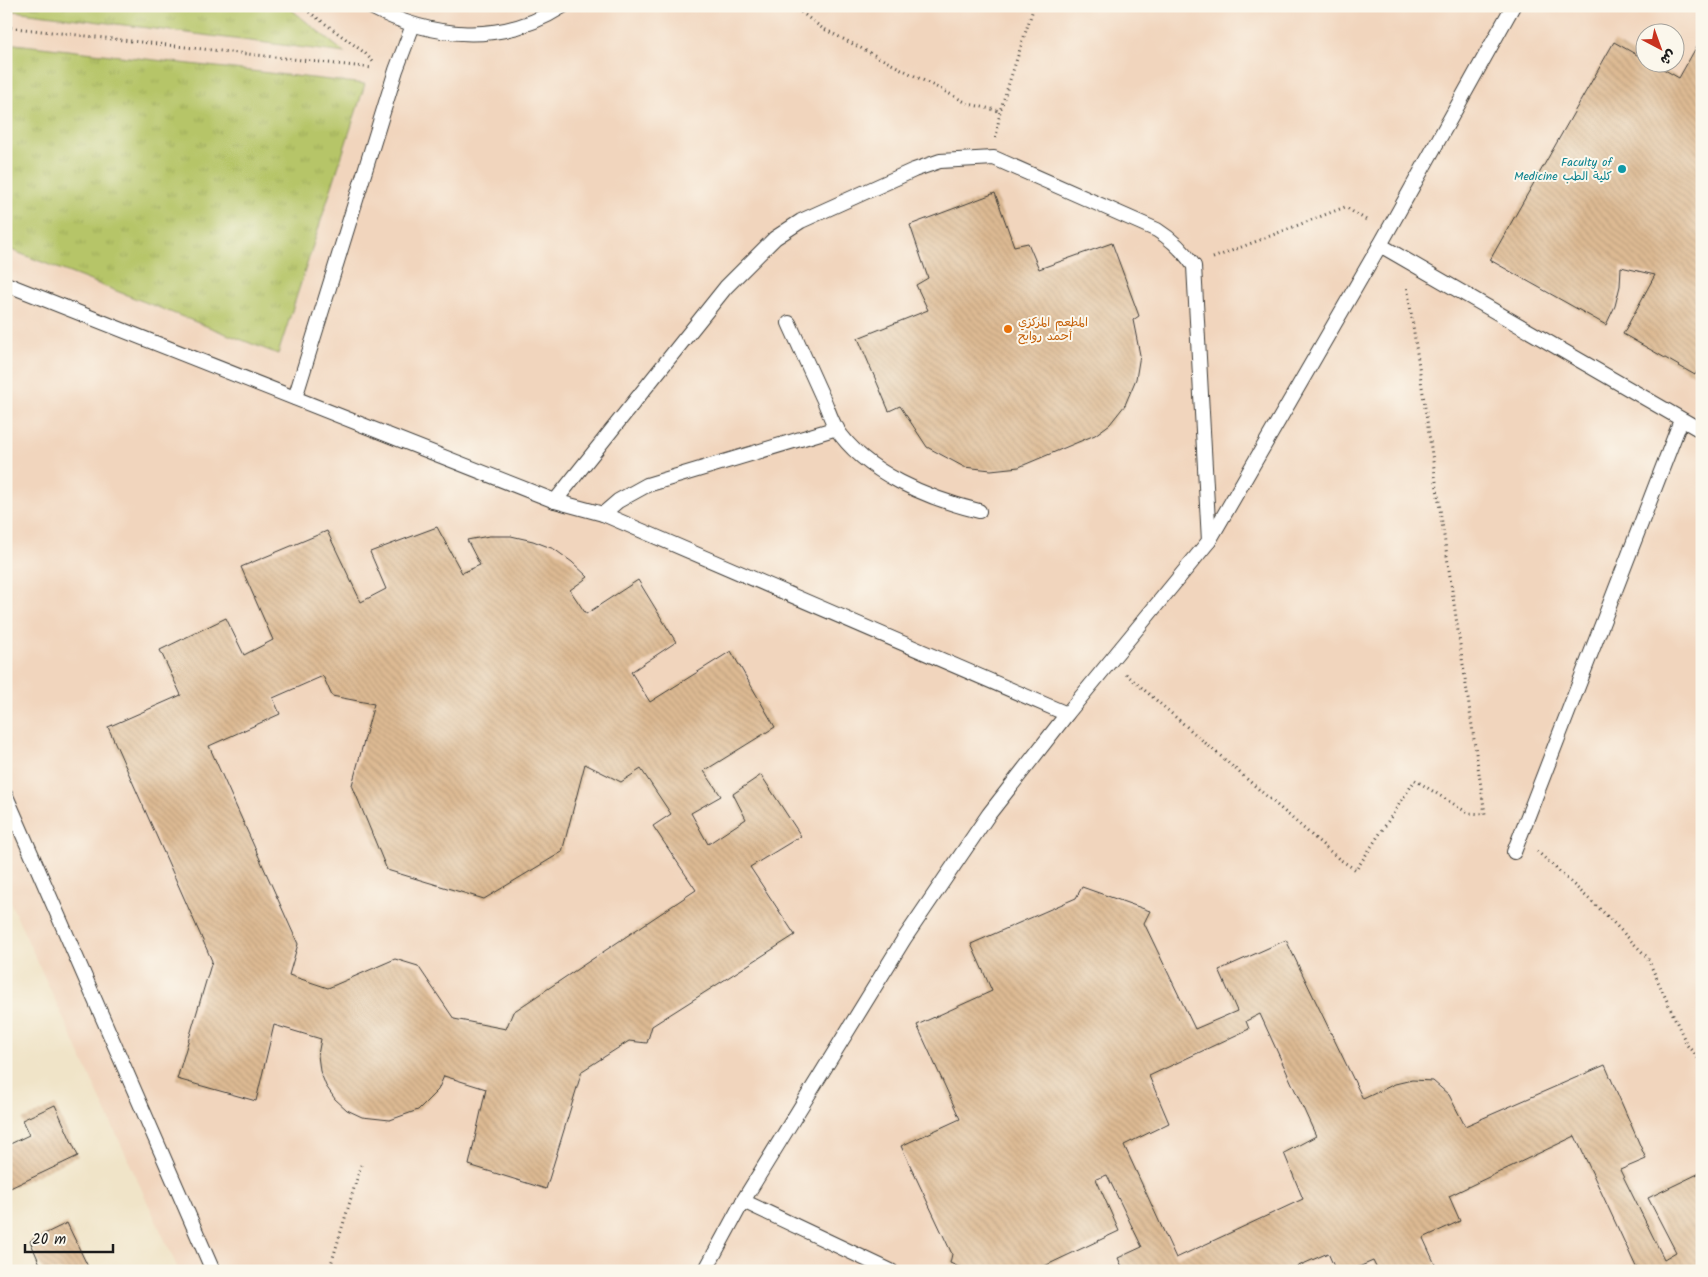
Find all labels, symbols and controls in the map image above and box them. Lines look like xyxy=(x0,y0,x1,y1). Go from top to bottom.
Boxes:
north arrow xyxy=(1636,22,1686,72)
text: ش xyxy=(1655,44,1681,70)
place label: Faculty of Medicine كلية الطب xyxy=(1514,153,1613,186)
marker: Faculty of Medicine كلية الطب xyxy=(1616,163,1628,175)
place label: المطعم المركزي أحمد روابح xyxy=(1018,313,1088,346)
marker: المطعم المركزي أحمد روابح xyxy=(1002,323,1014,335)
scale bar xyxy=(25,1222,112,1254)
text: 20 m xyxy=(32,1228,66,1252)

